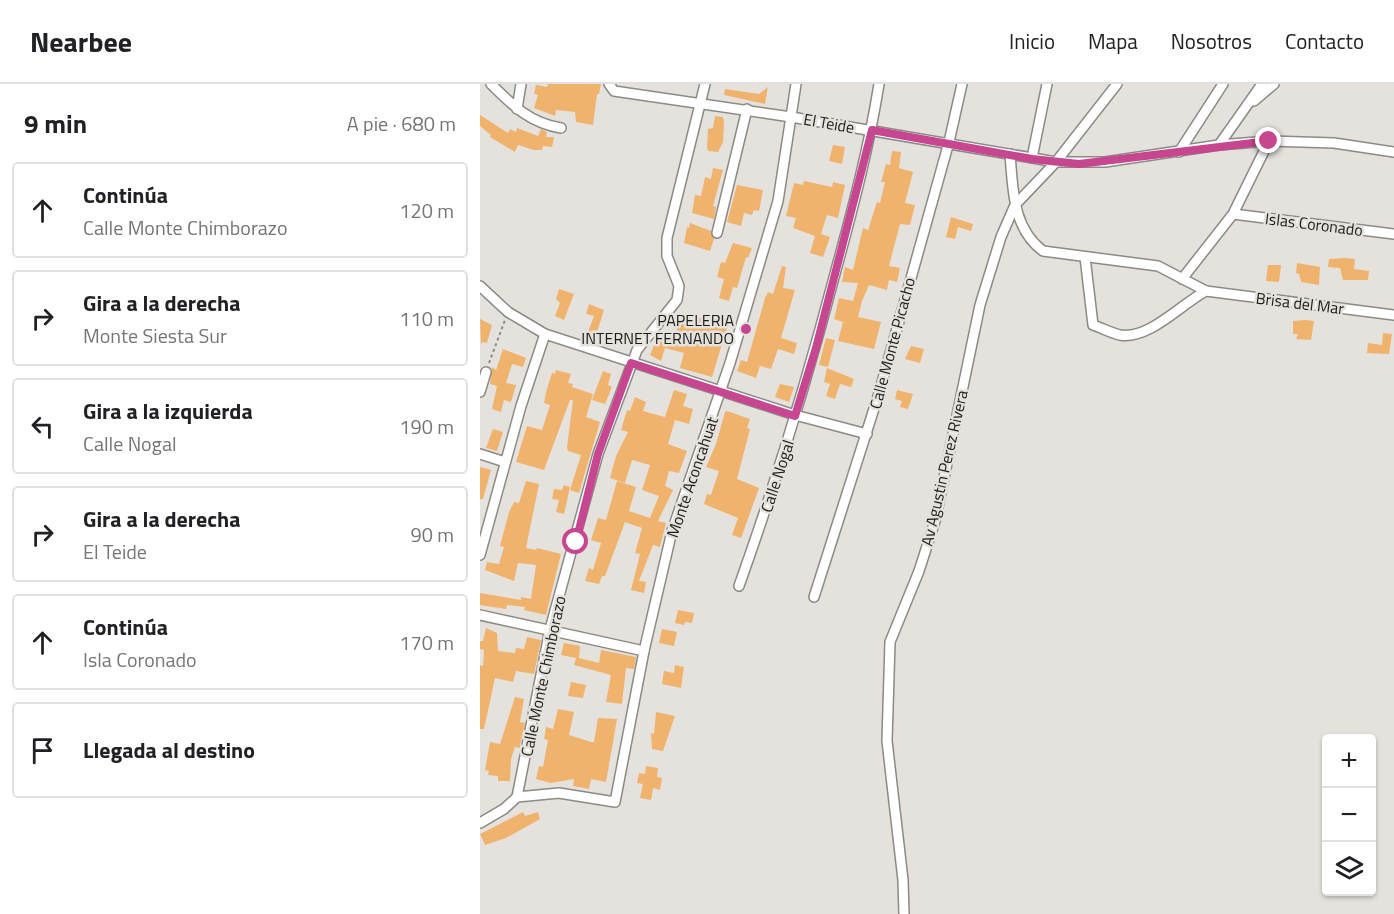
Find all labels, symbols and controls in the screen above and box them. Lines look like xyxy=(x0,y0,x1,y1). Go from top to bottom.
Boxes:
text: Nearbee xyxy=(30,20,132,63)
text: Inicio xyxy=(1009,25,1055,57)
text: Mapa xyxy=(1088,25,1138,57)
text: Nosotros xyxy=(1171,25,1252,57)
text: Contacto xyxy=(1285,25,1364,57)
text: 9 min xyxy=(24,104,87,143)
street label: El Teide xyxy=(802,107,856,139)
text: A pie · 680 m xyxy=(347,108,456,139)
route end xyxy=(1255,127,1281,153)
text: Continúa xyxy=(83,178,168,212)
icon: ahead xyxy=(26,194,59,227)
text: 120 m xyxy=(399,195,454,226)
street label: Islas Coronado xyxy=(1264,206,1364,242)
text: Calle Monte Chimborazo xyxy=(83,212,287,243)
street label: Calle Monte Picacho xyxy=(863,275,921,411)
text: Gira a la derecha xyxy=(83,286,240,320)
street label: Brisa del Mar xyxy=(1255,286,1346,320)
icon: right xyxy=(26,302,59,335)
text: 110 m xyxy=(399,303,454,334)
place label: PAPELERIA INTERNET FERNANDO xyxy=(581,308,734,350)
text: Monte Siesta Sur xyxy=(83,320,227,351)
marker: PAPELERIA INTERNET FERNANDO xyxy=(739,322,753,336)
street label: Av Agustin Perez Rivera xyxy=(914,388,974,548)
text: Gira a la izquierda xyxy=(83,394,253,428)
icon: left xyxy=(26,410,59,443)
text: 190 m xyxy=(399,411,454,442)
street label: Monte Aconcahuat xyxy=(660,413,724,541)
text: Calle Nogal xyxy=(83,428,177,459)
street label: Calle Nogal xyxy=(754,437,800,515)
text: Gira a la derecha xyxy=(83,502,240,536)
icon: right xyxy=(26,518,59,551)
text: 90 m xyxy=(410,519,454,550)
route start xyxy=(562,528,588,554)
text: El Teide xyxy=(83,536,147,567)
street label: Calle Monte Chimborazo xyxy=(514,594,572,758)
text: Continúa xyxy=(83,610,168,644)
icon: ahead xyxy=(26,626,59,659)
text: 170 m xyxy=(399,627,454,658)
text: Isla Coronado xyxy=(83,644,197,675)
text: Llegada al destino xyxy=(83,733,255,767)
icon: arrive xyxy=(26,734,59,767)
map controls xyxy=(1322,734,1376,896)
button: + xyxy=(1322,734,1376,788)
button: − xyxy=(1322,788,1376,842)
button: layers xyxy=(1322,842,1376,896)

